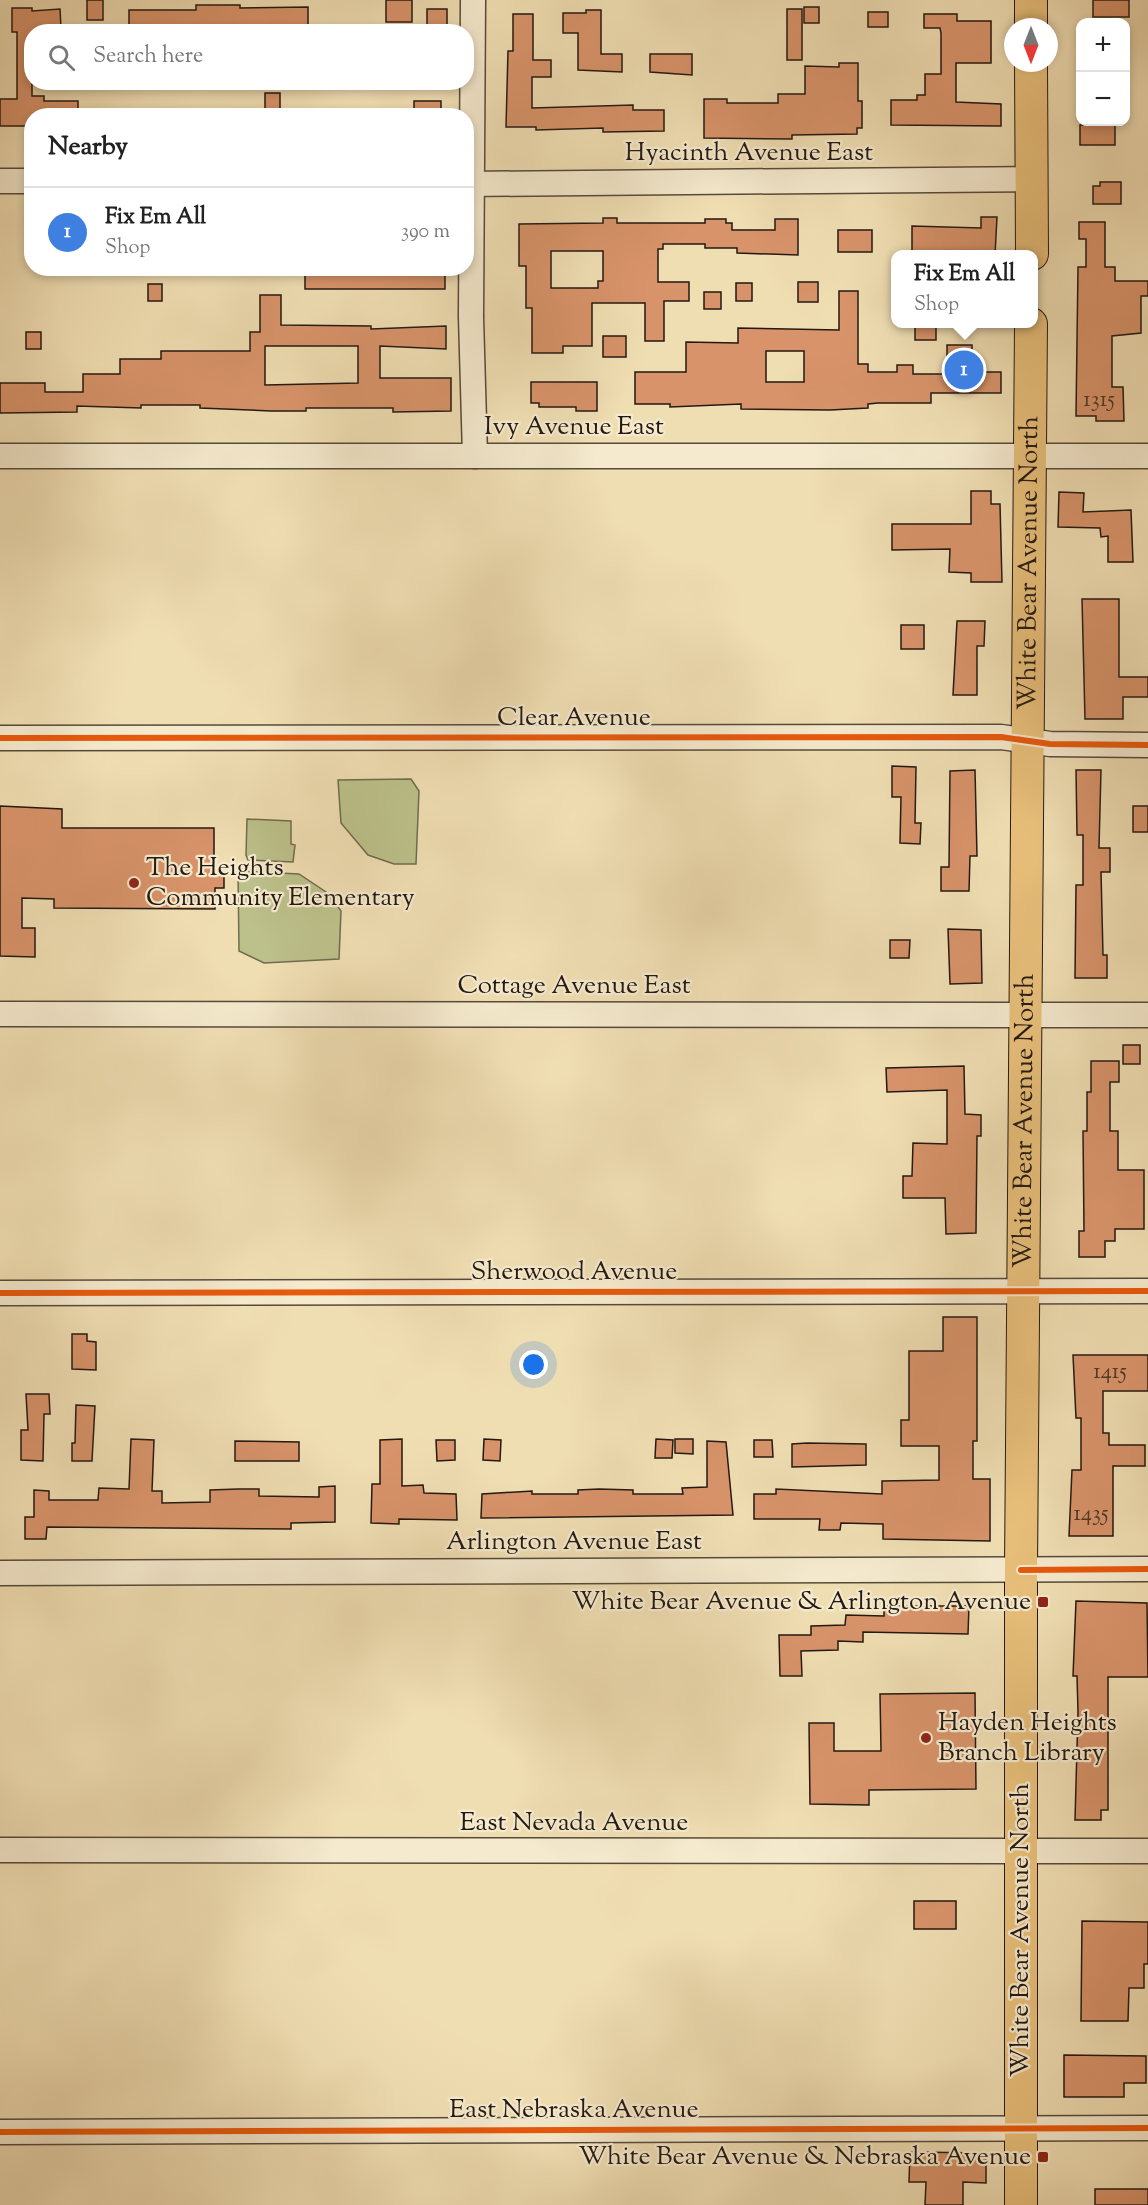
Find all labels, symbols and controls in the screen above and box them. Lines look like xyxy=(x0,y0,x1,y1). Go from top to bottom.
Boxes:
north arrow xyxy=(1004,18,1058,72)
map controls xyxy=(1076,18,1130,126)
button: + xyxy=(1076,18,1130,72)
search box xyxy=(24,24,474,90)
icon: search xyxy=(45,41,78,74)
text: Search here xyxy=(93,41,203,73)
button: − xyxy=(1076,72,1130,126)
text: Nearby xyxy=(48,129,128,166)
street label: Hyacinth Avenue East xyxy=(625,135,873,172)
text: Fix Em All xyxy=(105,202,206,234)
text: 1 xyxy=(64,218,71,247)
text: 390 m xyxy=(401,218,450,247)
text: Shop xyxy=(105,234,150,263)
popup xyxy=(891,250,1038,328)
text: Fix Em All xyxy=(914,259,1015,291)
text: Shop xyxy=(914,291,959,320)
pin: 1 xyxy=(944,348,984,392)
house number: 1315 xyxy=(1083,385,1115,417)
street label: Ivy Avenue East xyxy=(484,409,664,446)
street label: White Bear Avenue North xyxy=(1009,416,1049,710)
street label: Clear Avenue xyxy=(497,700,651,737)
place label: The Heights Community Elementary xyxy=(146,850,415,917)
marker: The Heights Community Elementary xyxy=(127,876,141,890)
street label: Cottage Avenue East xyxy=(457,968,691,1005)
street label: White Bear Avenue North xyxy=(1005,974,1044,1268)
street label: Sherwood Avenue xyxy=(471,1254,677,1291)
your location xyxy=(519,1350,548,1379)
house number: 1415 xyxy=(1093,1357,1127,1389)
house number: 1435 xyxy=(1074,1499,1109,1531)
street label: Arlington Avenue East xyxy=(446,1524,702,1561)
place label: White Bear Avenue & Arlington Avenue xyxy=(572,1584,1031,1621)
marker: White Bear Avenue & Arlington Avenue xyxy=(1036,1595,1050,1609)
place label: Hayden Heights Branch Library xyxy=(938,1705,1117,1772)
marker: Hayden Heights Branch Library xyxy=(919,1731,933,1745)
street label: White Bear Avenue North xyxy=(1003,1783,1040,2077)
street label: East Nevada Avenue xyxy=(460,1805,688,1842)
street label: East Nebraska Avenue xyxy=(449,2092,699,2129)
place label: White Bear Avenue & Nebraska Avenue xyxy=(578,2139,1031,2176)
marker: White Bear Avenue & Nebraska Avenue xyxy=(1036,2150,1050,2164)

